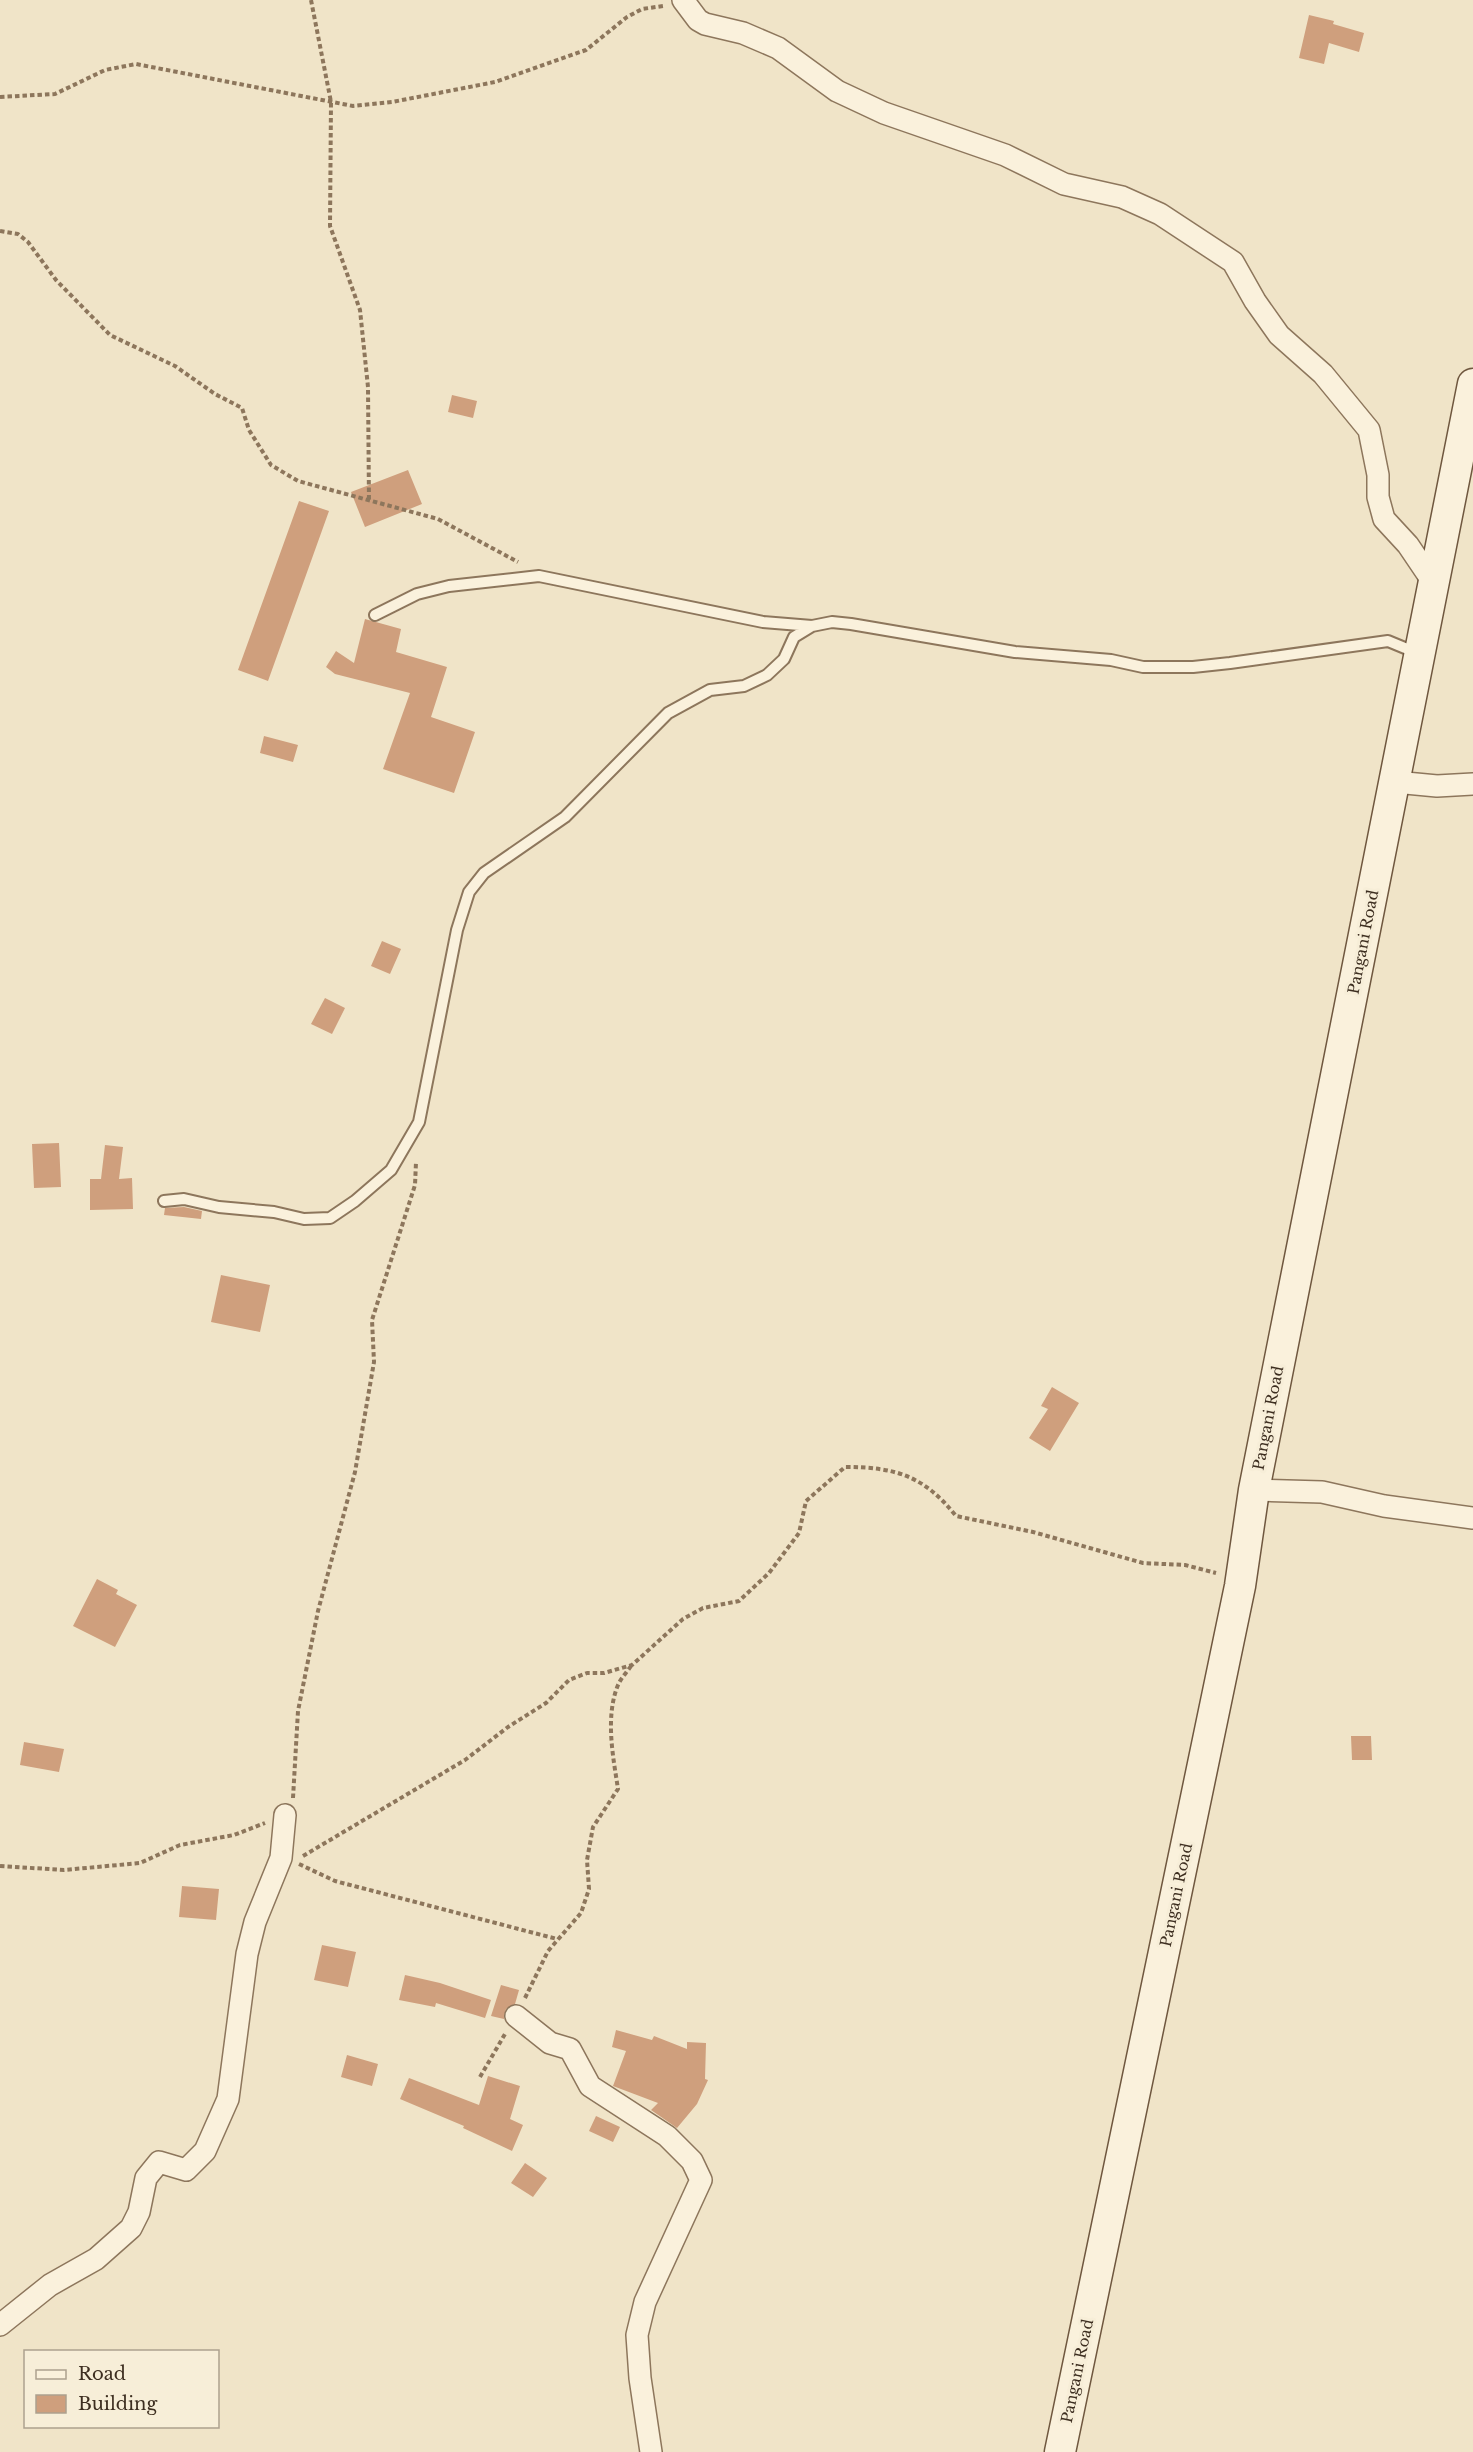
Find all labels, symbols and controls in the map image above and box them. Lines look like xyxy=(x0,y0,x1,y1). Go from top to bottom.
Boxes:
street label: Pangani Road xyxy=(1344,888,1382,996)
street label: Pangani Road xyxy=(1249,1364,1287,1472)
street label: Pangani Road xyxy=(1156,1841,1196,1949)
street label: Pangani Road xyxy=(1057,2317,1097,2425)
legend xyxy=(24,2350,219,2428)
text: Road xyxy=(78,2363,126,2385)
text: Building xyxy=(78,2393,157,2415)

